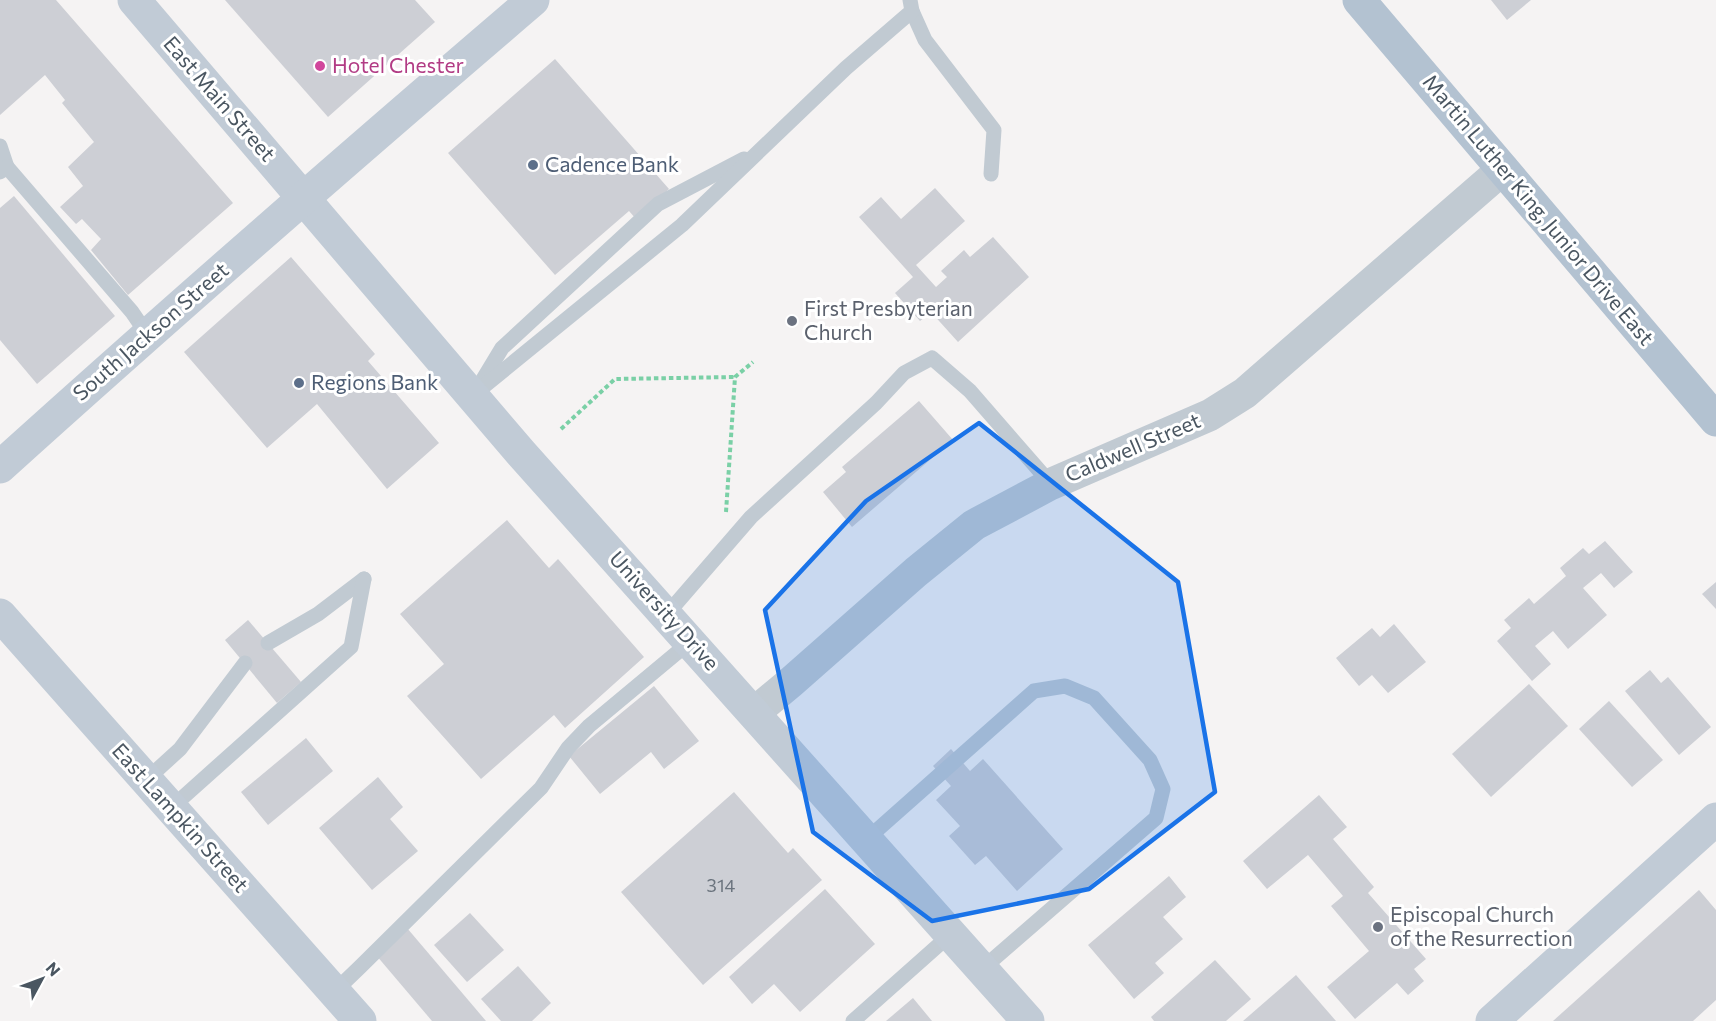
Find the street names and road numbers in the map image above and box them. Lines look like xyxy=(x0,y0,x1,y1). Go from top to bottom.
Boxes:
street label: East Main Street xyxy=(159,30,281,166)
street label: Martin Luther King, Junior Drive East xyxy=(1419,69,1660,349)
street label: South Jackson Street xyxy=(67,257,233,405)
street label: Caldwell Street xyxy=(1061,407,1204,486)
street label: University Drive xyxy=(605,545,725,675)
street label: East Lampkin Street xyxy=(108,737,254,897)

